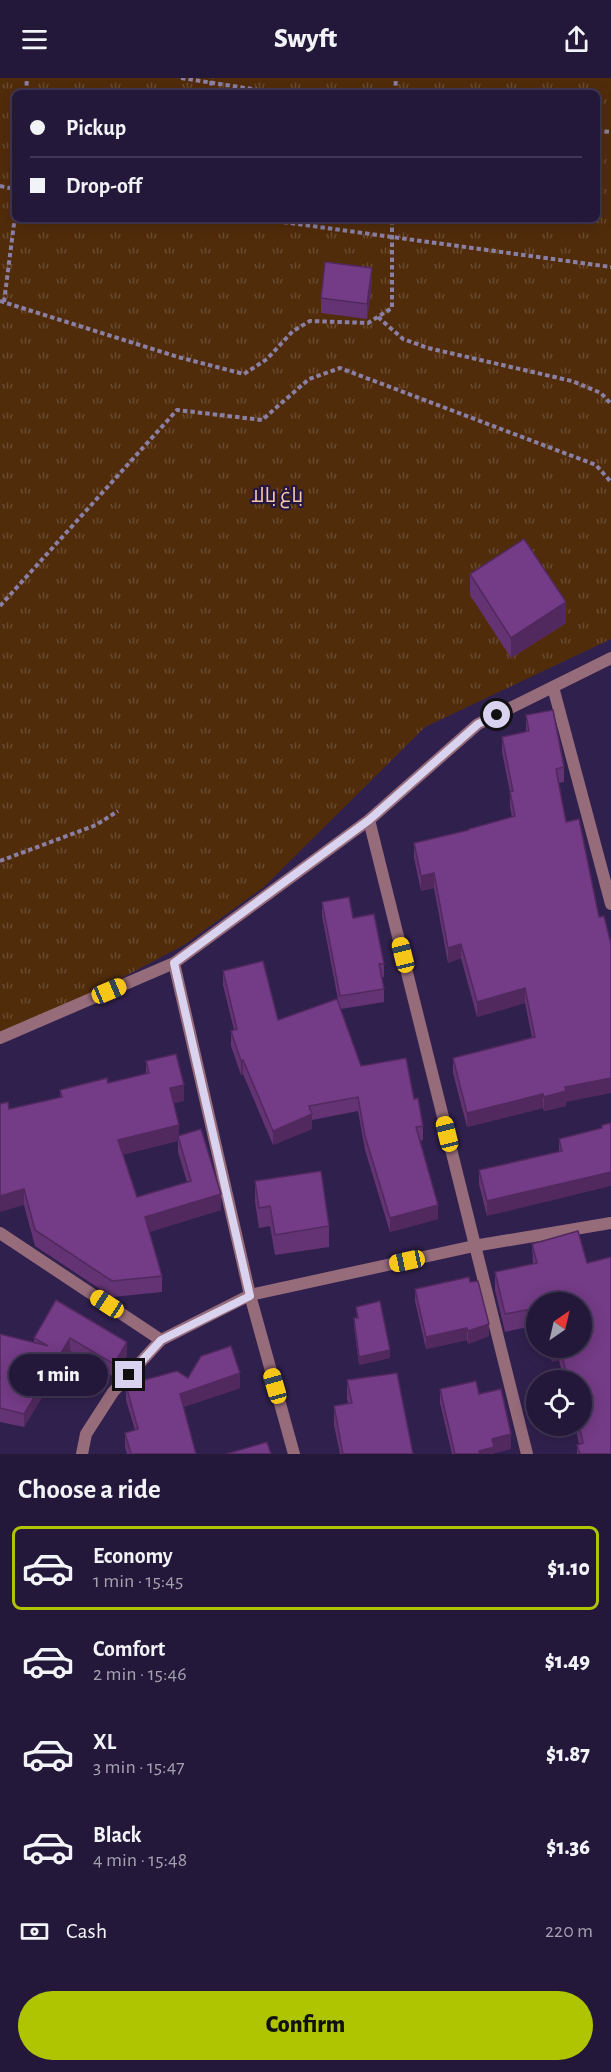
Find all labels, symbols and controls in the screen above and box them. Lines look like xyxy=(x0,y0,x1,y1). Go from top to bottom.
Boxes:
icon: menu xyxy=(18,23,51,56)
icon: share xyxy=(560,23,593,56)
text: Swyft xyxy=(274,25,337,52)
text: Pickup xyxy=(66,117,126,139)
text: Drop-off xyxy=(66,175,142,197)
park label: باغ بالا xyxy=(251,485,303,509)
route start xyxy=(483,701,510,728)
car xyxy=(390,935,416,975)
car xyxy=(89,976,129,1006)
car xyxy=(434,1114,460,1154)
car xyxy=(388,1248,426,1274)
car xyxy=(87,1287,127,1321)
north arrow xyxy=(526,1292,592,1358)
map controls xyxy=(526,1292,592,1436)
callout: 1 min xyxy=(9,1354,108,1396)
route end xyxy=(115,1361,142,1388)
text: 1 min xyxy=(37,1365,80,1385)
car xyxy=(261,1366,289,1406)
button: locate xyxy=(526,1370,592,1436)
text: Choose a ride xyxy=(18,1476,161,1503)
icon: car xyxy=(21,1541,75,1595)
text: Economy xyxy=(93,1545,173,1567)
text: $1.10 xyxy=(547,1557,590,1579)
text: 1 min · 15:45 xyxy=(93,1571,183,1591)
icon: car xyxy=(21,1634,75,1688)
text: Comfort xyxy=(93,1638,165,1660)
text: $1.49 xyxy=(545,1650,590,1672)
text: 2 min · 15:46 xyxy=(93,1664,187,1684)
icon: car xyxy=(21,1727,75,1781)
text: XL xyxy=(93,1731,116,1753)
text: $1.87 xyxy=(546,1743,590,1765)
text: 3 min · 15:47 xyxy=(93,1757,185,1777)
icon: car xyxy=(21,1820,75,1874)
text: Black xyxy=(93,1824,141,1846)
text: $1.36 xyxy=(546,1836,590,1858)
text: 4 min · 15:48 xyxy=(93,1850,187,1870)
icon: cash xyxy=(18,1915,51,1948)
text: Cash xyxy=(66,1920,107,1942)
text: 220 m xyxy=(545,1921,593,1941)
button: Confirm xyxy=(18,1991,593,2060)

